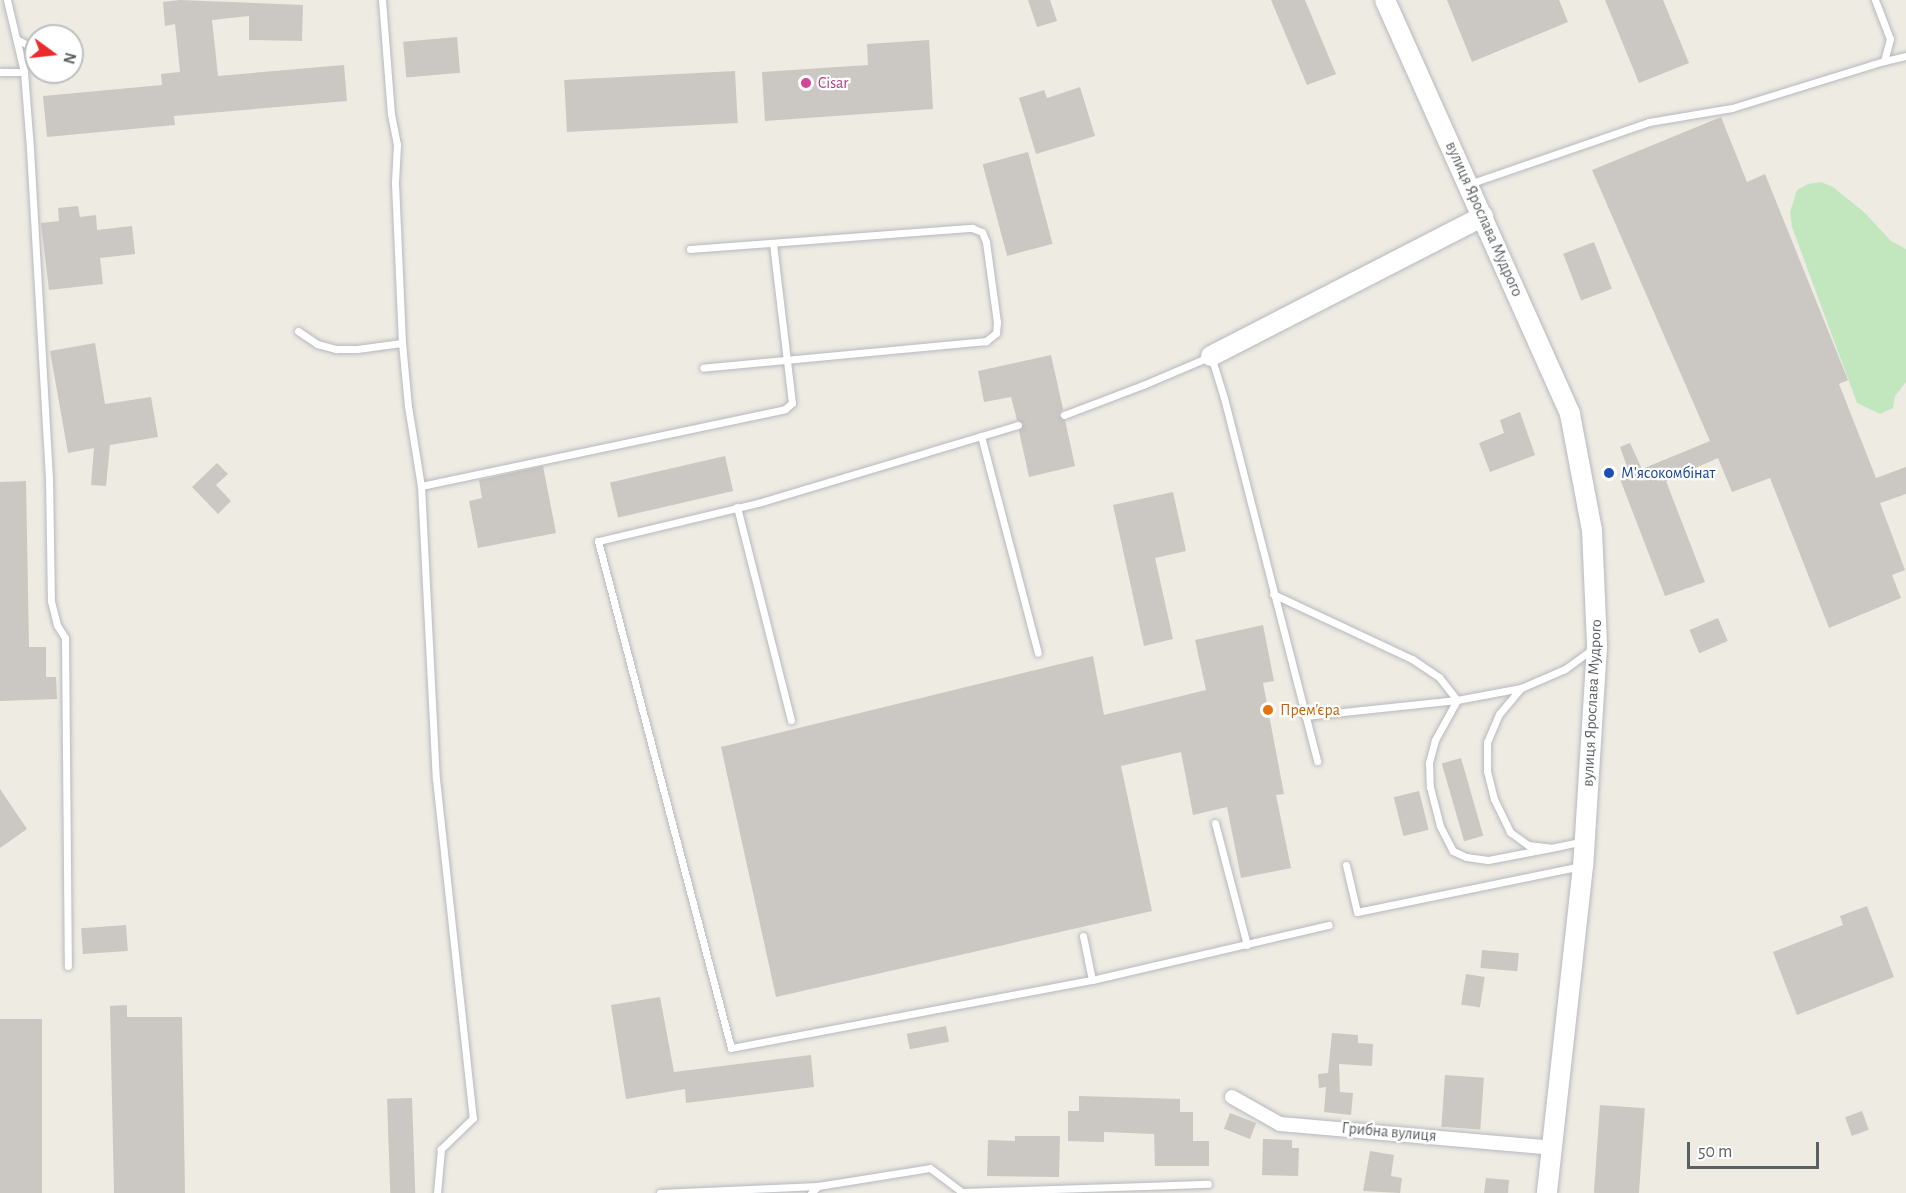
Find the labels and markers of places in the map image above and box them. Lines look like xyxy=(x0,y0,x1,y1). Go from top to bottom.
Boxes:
place label: Cisar xyxy=(818,73,849,93)
marker: Cisar xyxy=(799,76,813,90)
place label: М'ясокомбінат xyxy=(1621,463,1715,483)
marker: М'ясокомбінат xyxy=(1602,466,1616,480)
place label: Прем'єра xyxy=(1280,700,1340,720)
marker: Прем'єра xyxy=(1261,703,1275,717)

